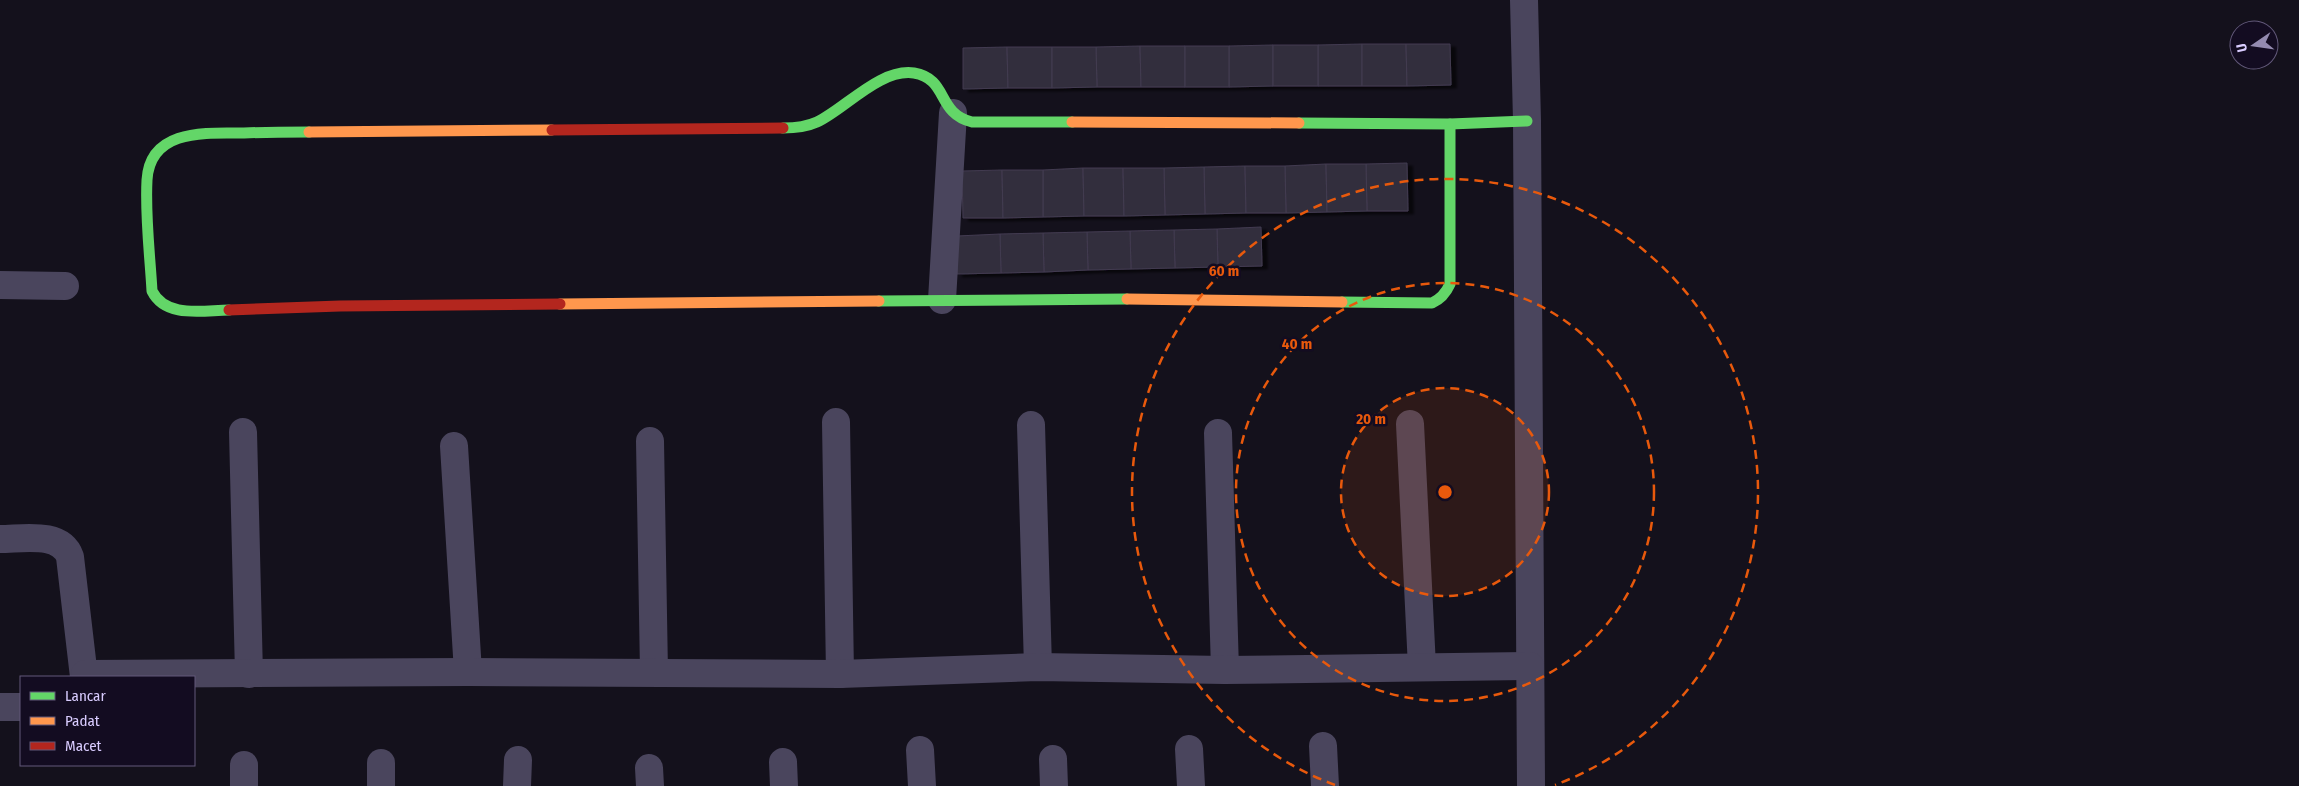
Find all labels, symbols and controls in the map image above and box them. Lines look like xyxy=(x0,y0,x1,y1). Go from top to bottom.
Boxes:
north arrow xyxy=(2229,20,2279,70)
text: U xyxy=(2233,42,2251,54)
text: 60 m xyxy=(1209,262,1239,280)
text: 40 m xyxy=(1282,335,1312,353)
text: 20 m xyxy=(1355,410,1386,428)
centre of rings xyxy=(1436,483,1454,501)
legend xyxy=(20,676,195,766)
text: Lancar xyxy=(65,687,106,705)
text: Padat xyxy=(65,712,100,730)
text: Macet xyxy=(65,737,102,755)

